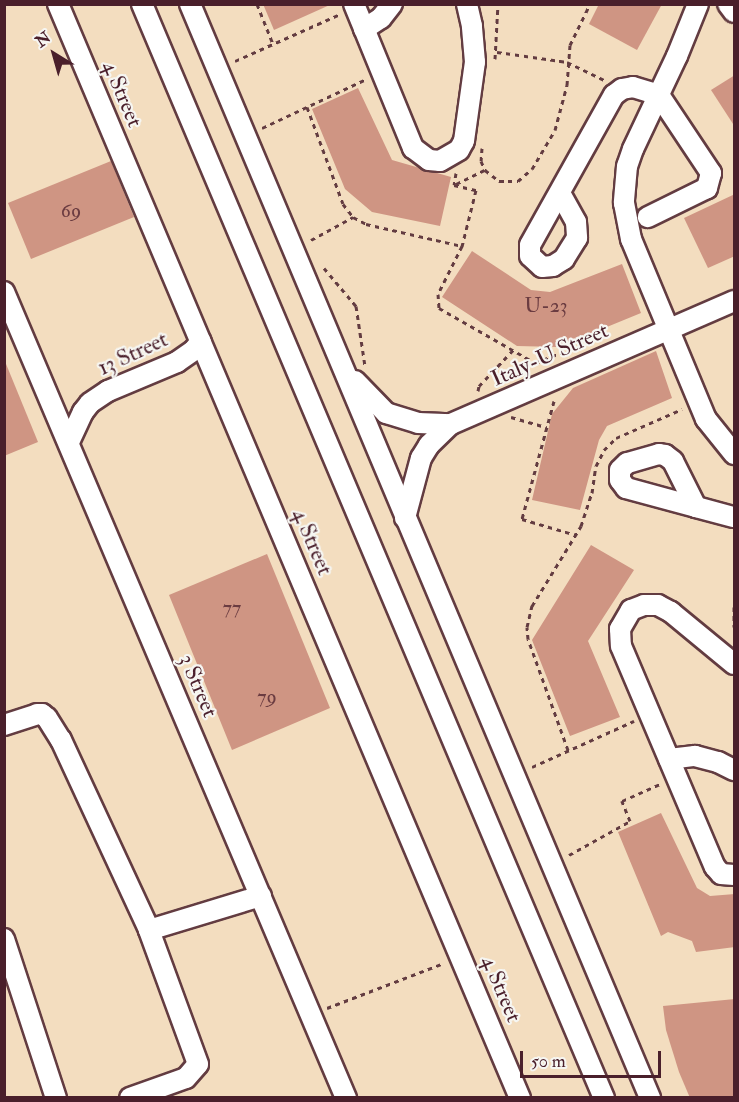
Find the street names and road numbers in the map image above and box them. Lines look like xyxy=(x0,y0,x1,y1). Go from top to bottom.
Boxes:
street label: 4 Street xyxy=(96,57,148,131)
street label: Italy-U Street xyxy=(487,317,613,393)
street label: 13 Street xyxy=(94,326,172,382)
street label: 4 Street xyxy=(286,505,338,579)
street label: 3 Street xyxy=(173,650,223,722)
street label: 4 Street xyxy=(475,952,527,1026)

